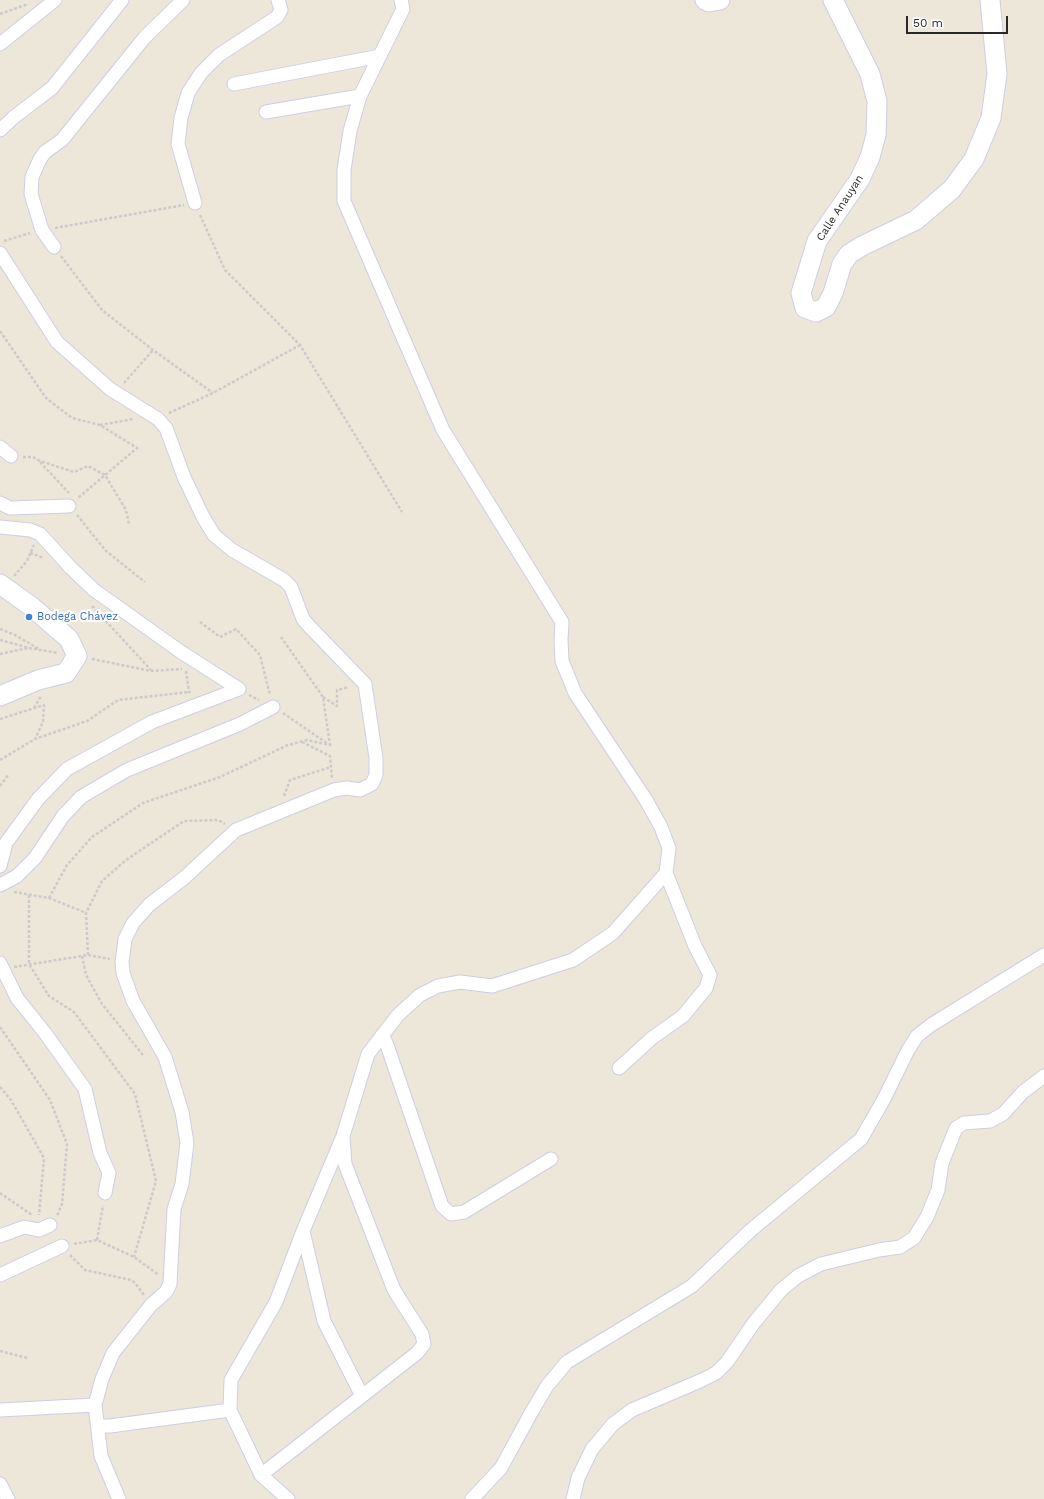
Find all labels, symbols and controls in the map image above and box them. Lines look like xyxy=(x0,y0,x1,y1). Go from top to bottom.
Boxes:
scale bar xyxy=(908,8,1010,34)
text: 50 m xyxy=(913,16,943,30)
street label: Calle Anauyan xyxy=(814,172,866,244)
place label: Bodega Chávez xyxy=(37,610,118,624)
marker: Bodega Chávez xyxy=(24,612,34,622)

